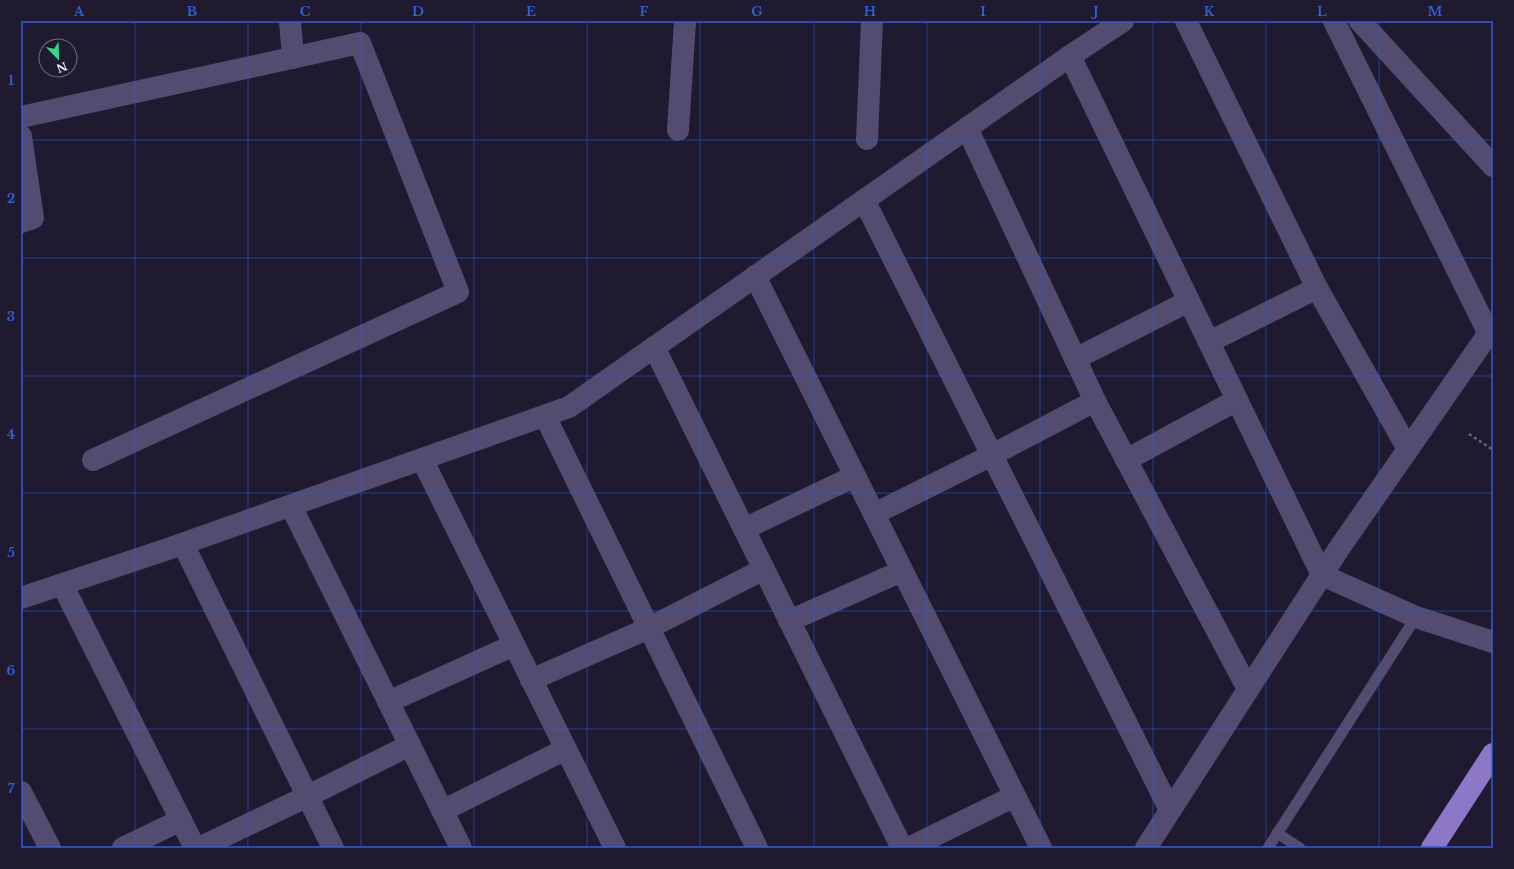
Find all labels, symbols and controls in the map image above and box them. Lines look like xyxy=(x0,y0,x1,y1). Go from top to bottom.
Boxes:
text: A xyxy=(73,3,85,20)
text: B xyxy=(187,3,197,20)
text: C xyxy=(300,3,311,20)
text: D xyxy=(412,3,424,20)
text: E xyxy=(526,3,536,20)
text: F xyxy=(640,3,649,20)
text: G xyxy=(751,3,763,20)
text: H xyxy=(864,3,876,20)
text: I xyxy=(980,3,986,20)
text: J xyxy=(1090,3,1099,20)
text: K xyxy=(1204,3,1215,20)
text: L xyxy=(1317,3,1327,20)
text: M xyxy=(1428,3,1443,20)
north arrow xyxy=(38,38,78,78)
text: N xyxy=(54,59,69,76)
text: 1 xyxy=(8,72,14,89)
text: 2 xyxy=(7,190,15,207)
text: 3 xyxy=(7,308,15,325)
text: 4 xyxy=(7,426,16,443)
text: 5 xyxy=(7,544,15,561)
text: 6 xyxy=(7,662,16,679)
text: 7 xyxy=(8,780,15,797)

